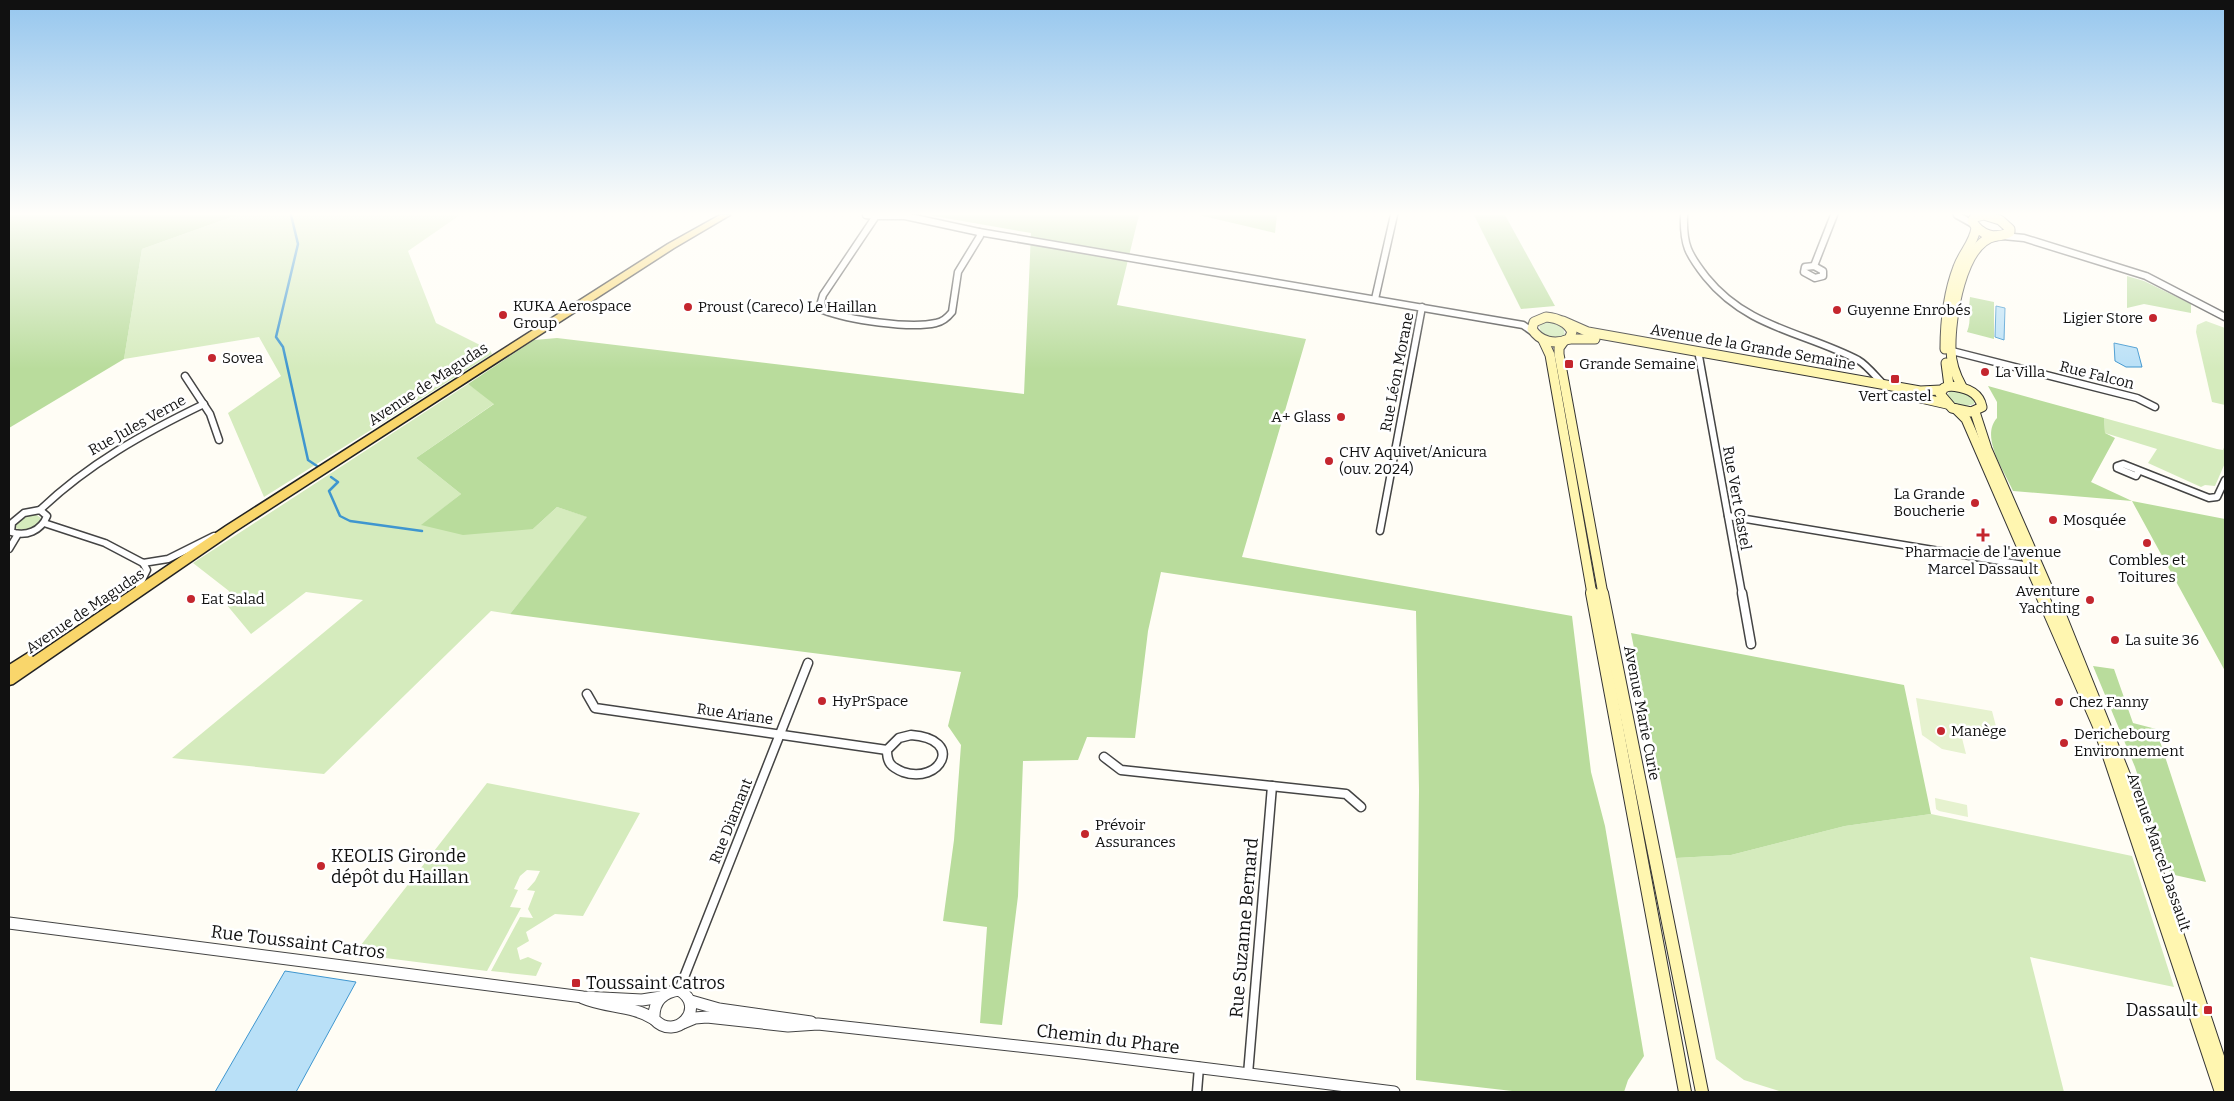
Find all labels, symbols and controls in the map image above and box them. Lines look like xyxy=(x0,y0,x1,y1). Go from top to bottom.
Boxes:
place label: KUKA Aerospace Group xyxy=(513,297,631,332)
place label: Proust (Careco) Le Haillan xyxy=(698,298,877,316)
marker: Proust (Careco) Le Haillan xyxy=(682,301,694,313)
place label: Guyenne Enrobés xyxy=(1847,301,1971,319)
marker: Guyenne Enrobés xyxy=(1831,304,1843,316)
marker: KUKA Aerospace Group xyxy=(497,309,509,321)
place label: Ligier Store xyxy=(2063,309,2143,327)
street label: Rue Léon Morane xyxy=(1377,311,1417,433)
marker: Ligier Store xyxy=(2147,312,2159,324)
street label: Avenue de la Grande Semaine xyxy=(1649,320,1857,374)
street label: Avenue de Magudas xyxy=(365,339,491,429)
place label: Sovea xyxy=(222,349,263,367)
marker: Sovea xyxy=(206,352,218,364)
place label: Grande Semaine xyxy=(1579,355,1696,373)
street label: Rue Falcon xyxy=(2058,357,2137,393)
marker: Grande Semaine xyxy=(1563,358,1575,370)
place label: La Villa xyxy=(1995,363,2045,381)
marker: La Villa xyxy=(1979,366,1991,378)
marker: Vert castel xyxy=(1889,373,1901,385)
place label: Vert castel xyxy=(1858,387,1932,405)
street label: Rue Jules Verne xyxy=(85,391,189,459)
place label: A+ Glass xyxy=(1271,408,1331,426)
marker: A+ Glass xyxy=(1335,411,1347,423)
place label: CHV Aquivet/Anicura (ouv. 2024) xyxy=(1339,443,1487,478)
street label: Rue Vert Castel xyxy=(1719,445,1755,551)
marker: CHV Aquivet/Anicura (ouv. 2024) xyxy=(1323,455,1335,467)
place label: La Grande Boucherie xyxy=(1894,485,1965,520)
marker: La Grande Boucherie xyxy=(1969,497,1981,509)
place label: Mosquée xyxy=(2063,511,2126,529)
marker: Mosquée xyxy=(2047,514,2059,526)
marker: Pharmacie de l'avenue Marcel Dassault xyxy=(1977,529,1989,541)
marker: Combles et Toitures xyxy=(2141,537,2153,549)
place label: Pharmacie de l'avenue Marcel Dassault xyxy=(1905,543,2061,578)
place label: Combles et Toitures xyxy=(2108,551,2186,586)
street label: Avenue de Magudas xyxy=(22,565,148,657)
place label: Aventure Yachting xyxy=(2016,582,2080,617)
place label: Eat Salad xyxy=(201,590,265,608)
marker: Eat Salad xyxy=(185,593,197,605)
marker: Aventure Yachting xyxy=(2084,594,2096,606)
place label: La suite 36 xyxy=(2125,631,2199,649)
marker: La suite 36 xyxy=(2109,634,2121,646)
street label: Avenue Marie Curie xyxy=(1620,644,1664,782)
place label: HyPrSpace xyxy=(832,692,908,710)
place label: Chez Fanny xyxy=(2069,693,2149,711)
marker: HyPrSpace xyxy=(816,695,828,707)
marker: Chez Fanny xyxy=(2053,696,2065,708)
street label: Rue Ariane xyxy=(696,700,774,728)
place label: Manège xyxy=(1951,722,2006,740)
marker: Manège xyxy=(1935,725,1947,737)
place label: Derichebourg Environnement xyxy=(2074,725,2185,760)
marker: Derichebourg Environnement xyxy=(2058,737,2070,749)
street label: Avenue Marcel Dassault xyxy=(2123,770,2195,934)
street label: Rue Diamant xyxy=(706,775,757,866)
place label: Prévoir Assurances xyxy=(1095,816,1176,851)
marker: Prévoir Assurances xyxy=(1079,828,1091,840)
street label: Rue Suzanne Bernard xyxy=(1225,837,1263,1019)
place label: KEOLIS Gironde dépôt du Haillan xyxy=(331,845,469,888)
marker: KEOLIS Gironde dépôt du Haillan xyxy=(315,860,327,872)
street label: Rue Toussaint Catros xyxy=(210,920,386,964)
place label: Toussaint Catros xyxy=(586,972,725,994)
marker: Toussaint Catros xyxy=(570,977,582,989)
place label: Dassault xyxy=(2126,999,2198,1021)
marker: Dassault xyxy=(2202,1004,2214,1016)
street label: Chemin du Phare xyxy=(1035,1019,1181,1059)

